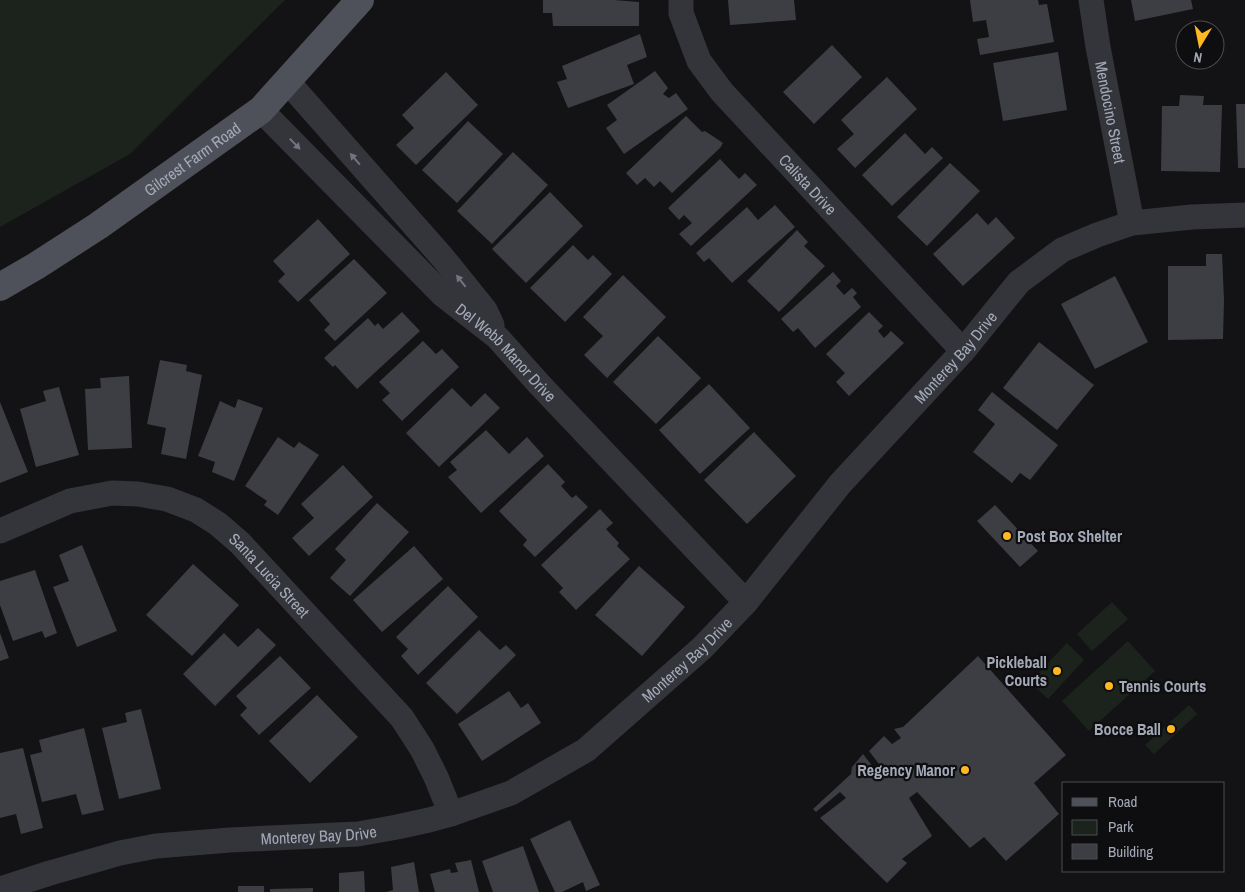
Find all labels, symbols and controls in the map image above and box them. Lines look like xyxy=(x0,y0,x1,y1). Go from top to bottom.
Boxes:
north arrow xyxy=(1175,20,1225,70)
text: N xyxy=(1192,48,1203,67)
street label: Mendocino Street xyxy=(1090,59,1131,166)
street label: Gilcrest Farm Road xyxy=(139,117,245,201)
one-way arrow xyxy=(289,138,301,150)
street label: Calista Drive xyxy=(774,149,842,220)
one-way arrow xyxy=(349,153,361,165)
one-way arrow xyxy=(456,275,467,288)
street label: Del Webb Manor Drive xyxy=(451,298,561,407)
street label: Monterey Bay Drive xyxy=(909,307,1002,408)
place label: Post Box Shelter xyxy=(1017,525,1123,547)
street label: Santa Lucia Street xyxy=(225,528,315,623)
marker: Post Box Shelter xyxy=(1001,530,1013,542)
street label: Monterey Bay Drive xyxy=(637,612,737,707)
place label: Pickleball Courts xyxy=(986,651,1047,691)
marker: Pickleball Courts xyxy=(1051,665,1063,677)
place label: Tennis Courts xyxy=(1119,675,1206,697)
marker: Tennis Courts xyxy=(1103,680,1115,692)
place label: Bocce Ball xyxy=(1094,718,1161,740)
marker: Bocce Ball xyxy=(1165,723,1177,735)
place label: Regency Manor xyxy=(857,759,956,781)
marker: Regency Manor xyxy=(959,764,971,776)
legend xyxy=(1062,782,1225,872)
text: Road xyxy=(1108,791,1137,812)
text: Park xyxy=(1108,816,1134,837)
street label: Monterey Bay Drive xyxy=(260,820,378,850)
text: Building xyxy=(1108,841,1153,862)

